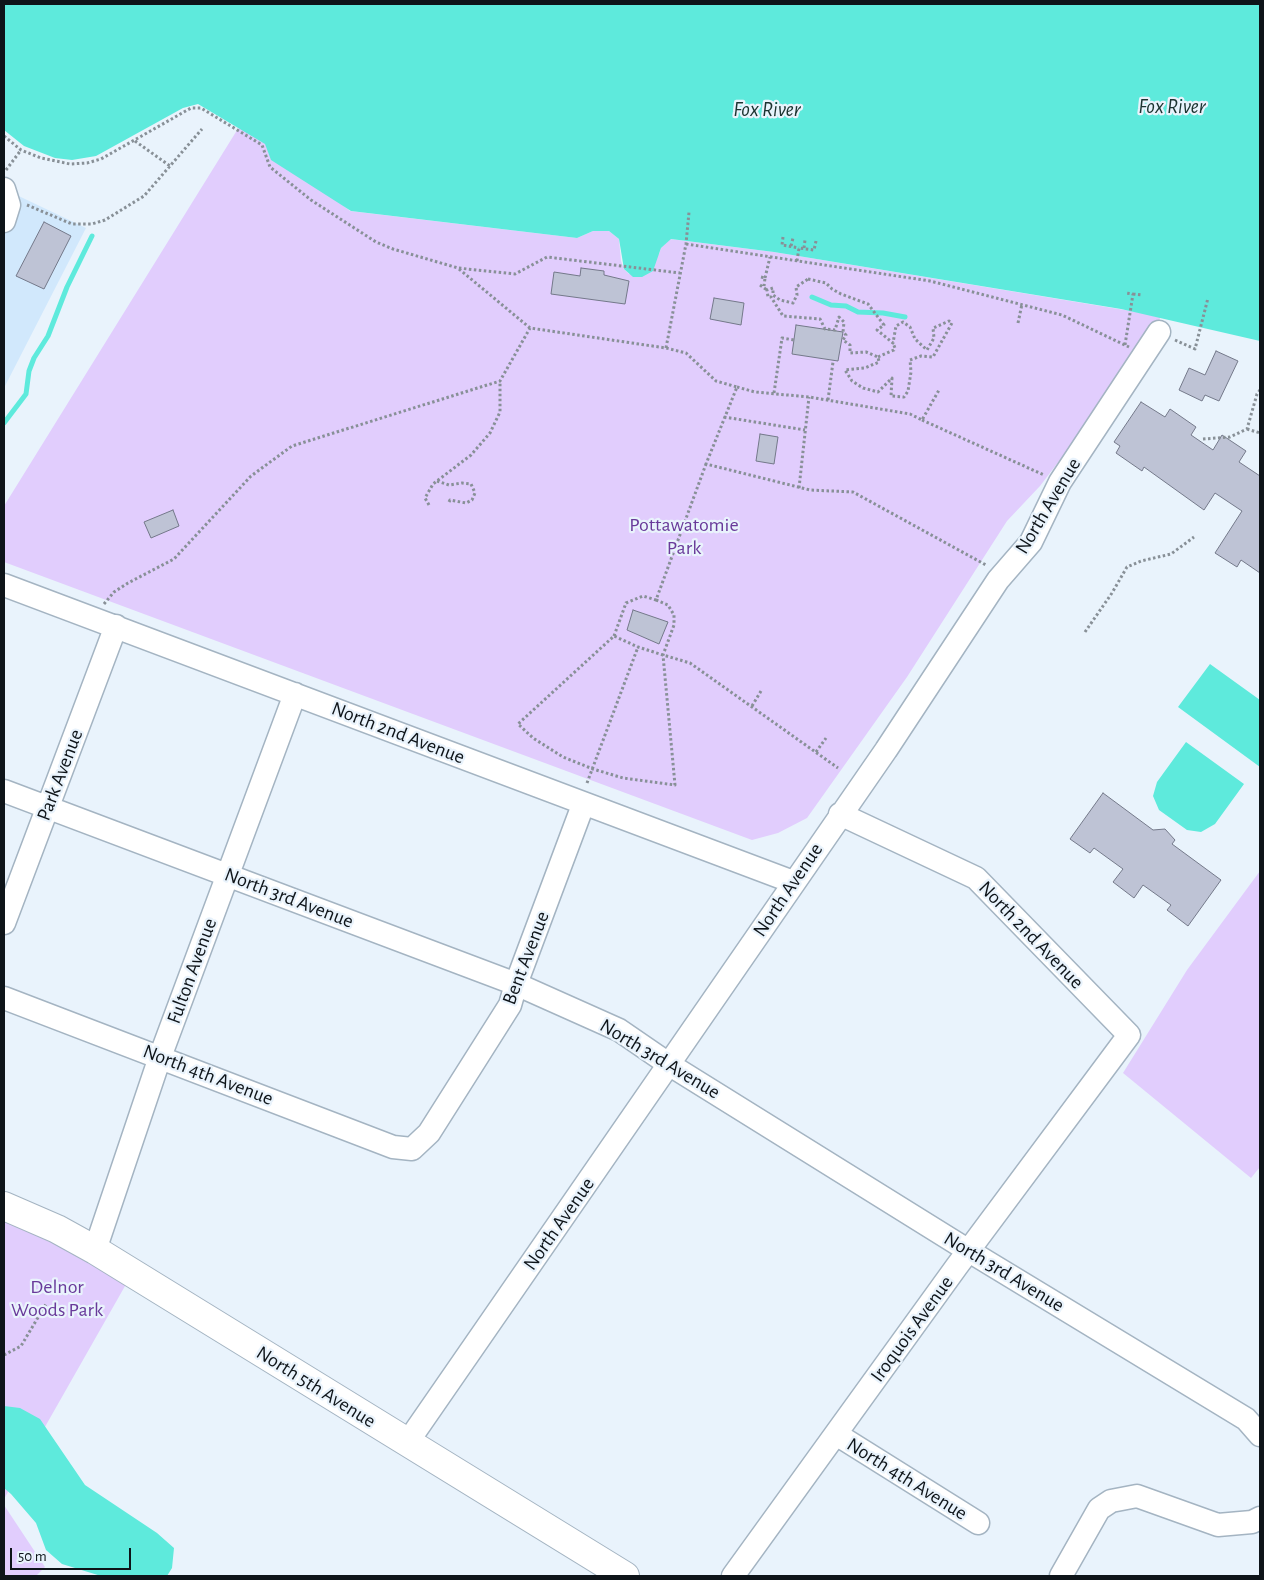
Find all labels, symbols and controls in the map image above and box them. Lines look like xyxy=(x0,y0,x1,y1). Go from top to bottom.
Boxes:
water label: Fox River xyxy=(1138,94,1206,120)
water label: Fox River xyxy=(733,97,801,123)
street label: North Avenue xyxy=(1010,454,1086,558)
park label: Pottawatomie Park xyxy=(629,513,739,560)
street label: North 2nd Avenue xyxy=(328,697,468,769)
street label: Park Avenue xyxy=(32,726,88,824)
street label: North Avenue xyxy=(748,839,828,941)
street label: North 3rd Avenue xyxy=(221,862,357,934)
street label: North 2nd Avenue xyxy=(973,876,1089,994)
street label: Bent Avenue xyxy=(497,908,555,1008)
street label: Fulton Avenue xyxy=(162,915,222,1027)
street label: North 3rd Avenue xyxy=(596,1014,724,1104)
street label: North 4th Avenue xyxy=(140,1039,276,1111)
street label: North Avenue xyxy=(518,1173,600,1275)
street label: North 3rd Avenue xyxy=(940,1227,1068,1317)
street label: Iroquois Avenue xyxy=(865,1271,959,1387)
park label: Delnor Woods Park xyxy=(11,1275,103,1322)
street label: North 5th Avenue xyxy=(252,1341,380,1433)
street label: North 4th Avenue xyxy=(842,1432,972,1526)
scale bar xyxy=(12,1538,134,1570)
text: 50 m xyxy=(18,1549,47,1564)

